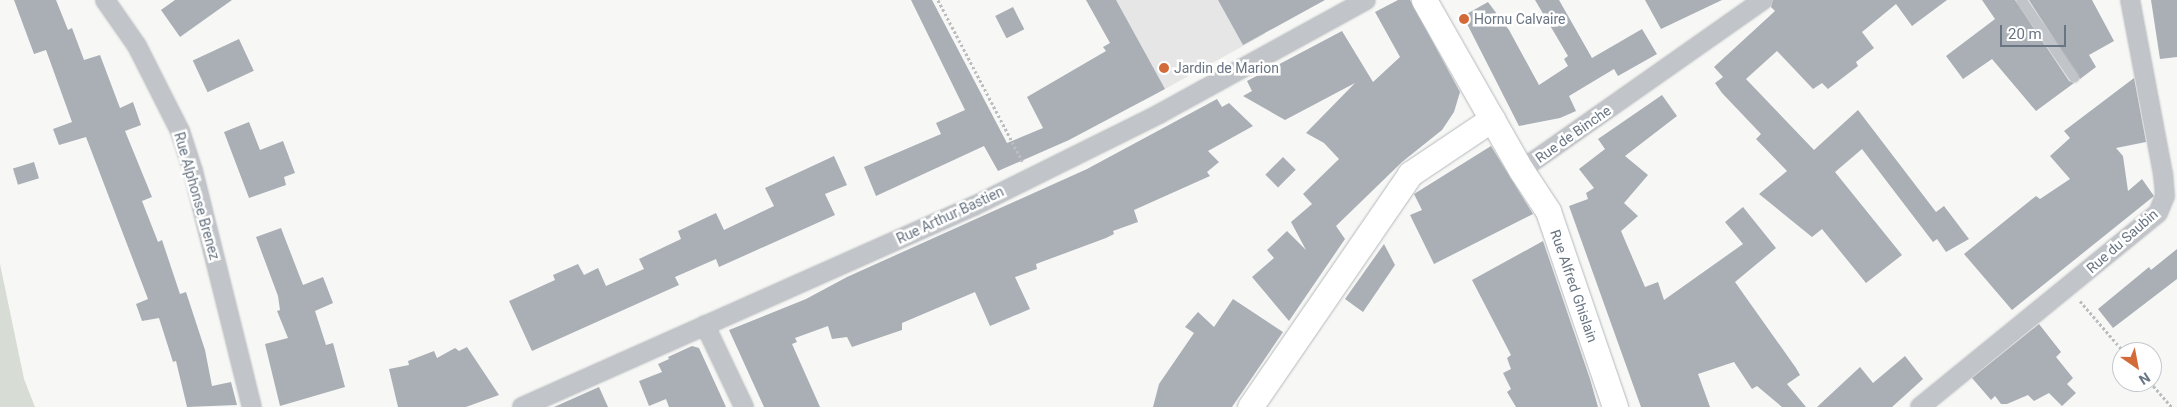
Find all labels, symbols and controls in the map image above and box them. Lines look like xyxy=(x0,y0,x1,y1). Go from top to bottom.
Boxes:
place label: Hornu Calvaire xyxy=(1474,11,1566,27)
marker: Hornu Calvaire xyxy=(1458,13,1470,25)
scale bar xyxy=(2002,15,2068,47)
text: 20 m xyxy=(2008,25,2042,43)
place label: Jardin de Marion xyxy=(1174,60,1279,76)
marker: Jardin de Marion xyxy=(1158,62,1170,74)
street label: Rue de Binche xyxy=(1532,102,1614,166)
street label: Rue Alphonse Brenez xyxy=(171,130,223,262)
street label: Rue Arthur Bastien xyxy=(894,183,1006,247)
street label: Rue du Saubin xyxy=(2083,205,2161,277)
street label: Rue Alfred Ghislain xyxy=(1547,227,1601,345)
north arrow xyxy=(2112,342,2162,392)
text: N xyxy=(2136,369,2153,388)

